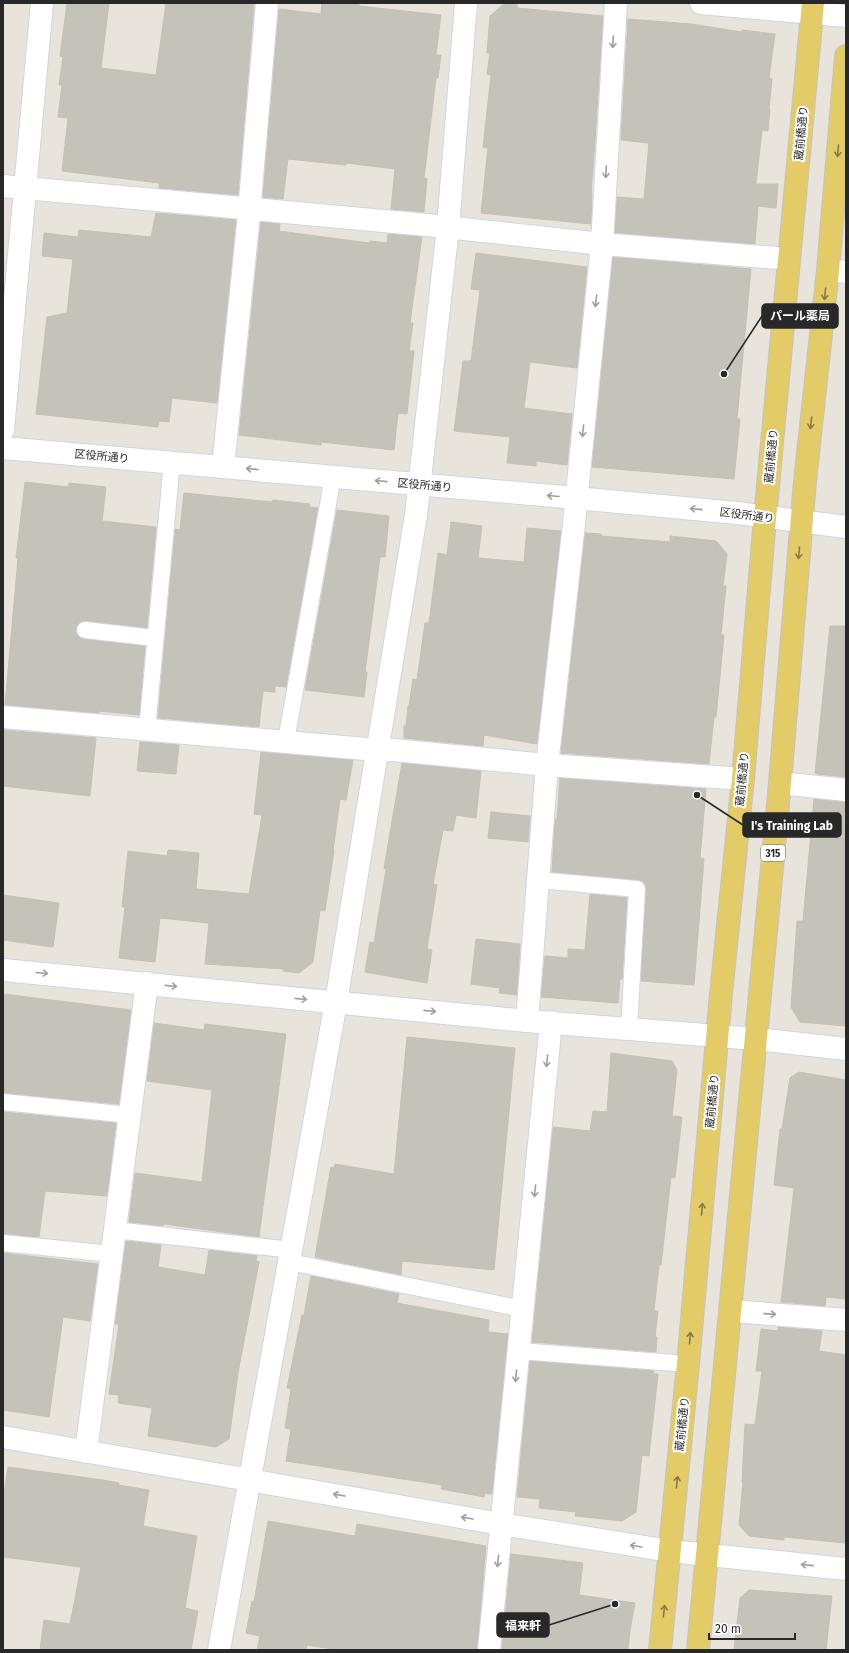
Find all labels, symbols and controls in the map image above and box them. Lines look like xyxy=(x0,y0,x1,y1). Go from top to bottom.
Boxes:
one-way arrow xyxy=(610,35,617,48)
street label: 蔵前橋通り xyxy=(793,105,810,161)
one-way arrow xyxy=(834,144,841,157)
one-way arrow xyxy=(602,165,609,178)
one-way arrow xyxy=(821,287,829,300)
one-way arrow xyxy=(592,294,600,307)
callout: パール薬局 xyxy=(762,304,838,328)
text: パール薬局 xyxy=(770,309,830,323)
one-way arrow xyxy=(807,416,815,429)
one-way arrow xyxy=(580,424,587,437)
street label: 蔵前橋通り xyxy=(763,428,780,484)
street label: 区役所通り xyxy=(74,448,130,465)
one-way arrow xyxy=(246,466,259,473)
one-way arrow xyxy=(375,477,388,485)
street label: 区役所通り xyxy=(397,477,453,494)
one-way arrow xyxy=(547,492,560,499)
one-way arrow xyxy=(690,506,703,513)
street label: 区役所通り xyxy=(719,506,775,525)
one-way arrow xyxy=(795,546,802,559)
street label: 蔵前橋通り xyxy=(734,751,751,807)
callout: I's Training Lab xyxy=(743,813,841,837)
text: I's Training Lab xyxy=(751,819,833,833)
road number: 315 xyxy=(761,845,785,861)
one-way arrow xyxy=(35,970,48,977)
one-way arrow xyxy=(164,982,177,989)
one-way arrow xyxy=(294,995,307,1002)
one-way arrow xyxy=(423,1007,436,1015)
one-way arrow xyxy=(544,1054,551,1067)
street label: 蔵前橋通り xyxy=(704,1073,721,1129)
one-way arrow xyxy=(531,1184,539,1197)
one-way arrow xyxy=(699,1203,706,1216)
one-way arrow xyxy=(763,1311,776,1318)
one-way arrow xyxy=(687,1332,694,1345)
one-way arrow xyxy=(512,1369,520,1382)
street label: 蔵前橋通り xyxy=(673,1396,692,1452)
one-way arrow xyxy=(673,1476,680,1489)
one-way arrow xyxy=(333,1491,346,1499)
one-way arrow xyxy=(461,1514,474,1522)
one-way arrow xyxy=(630,1542,643,1550)
one-way arrow xyxy=(494,1554,501,1567)
one-way arrow xyxy=(801,1562,814,1569)
one-way arrow xyxy=(660,1605,668,1618)
callout: 福来軒 xyxy=(497,1613,549,1637)
scale bar xyxy=(709,1615,795,1641)
text: 福来軒 xyxy=(505,1619,541,1633)
text: 20 m xyxy=(715,1622,741,1636)

